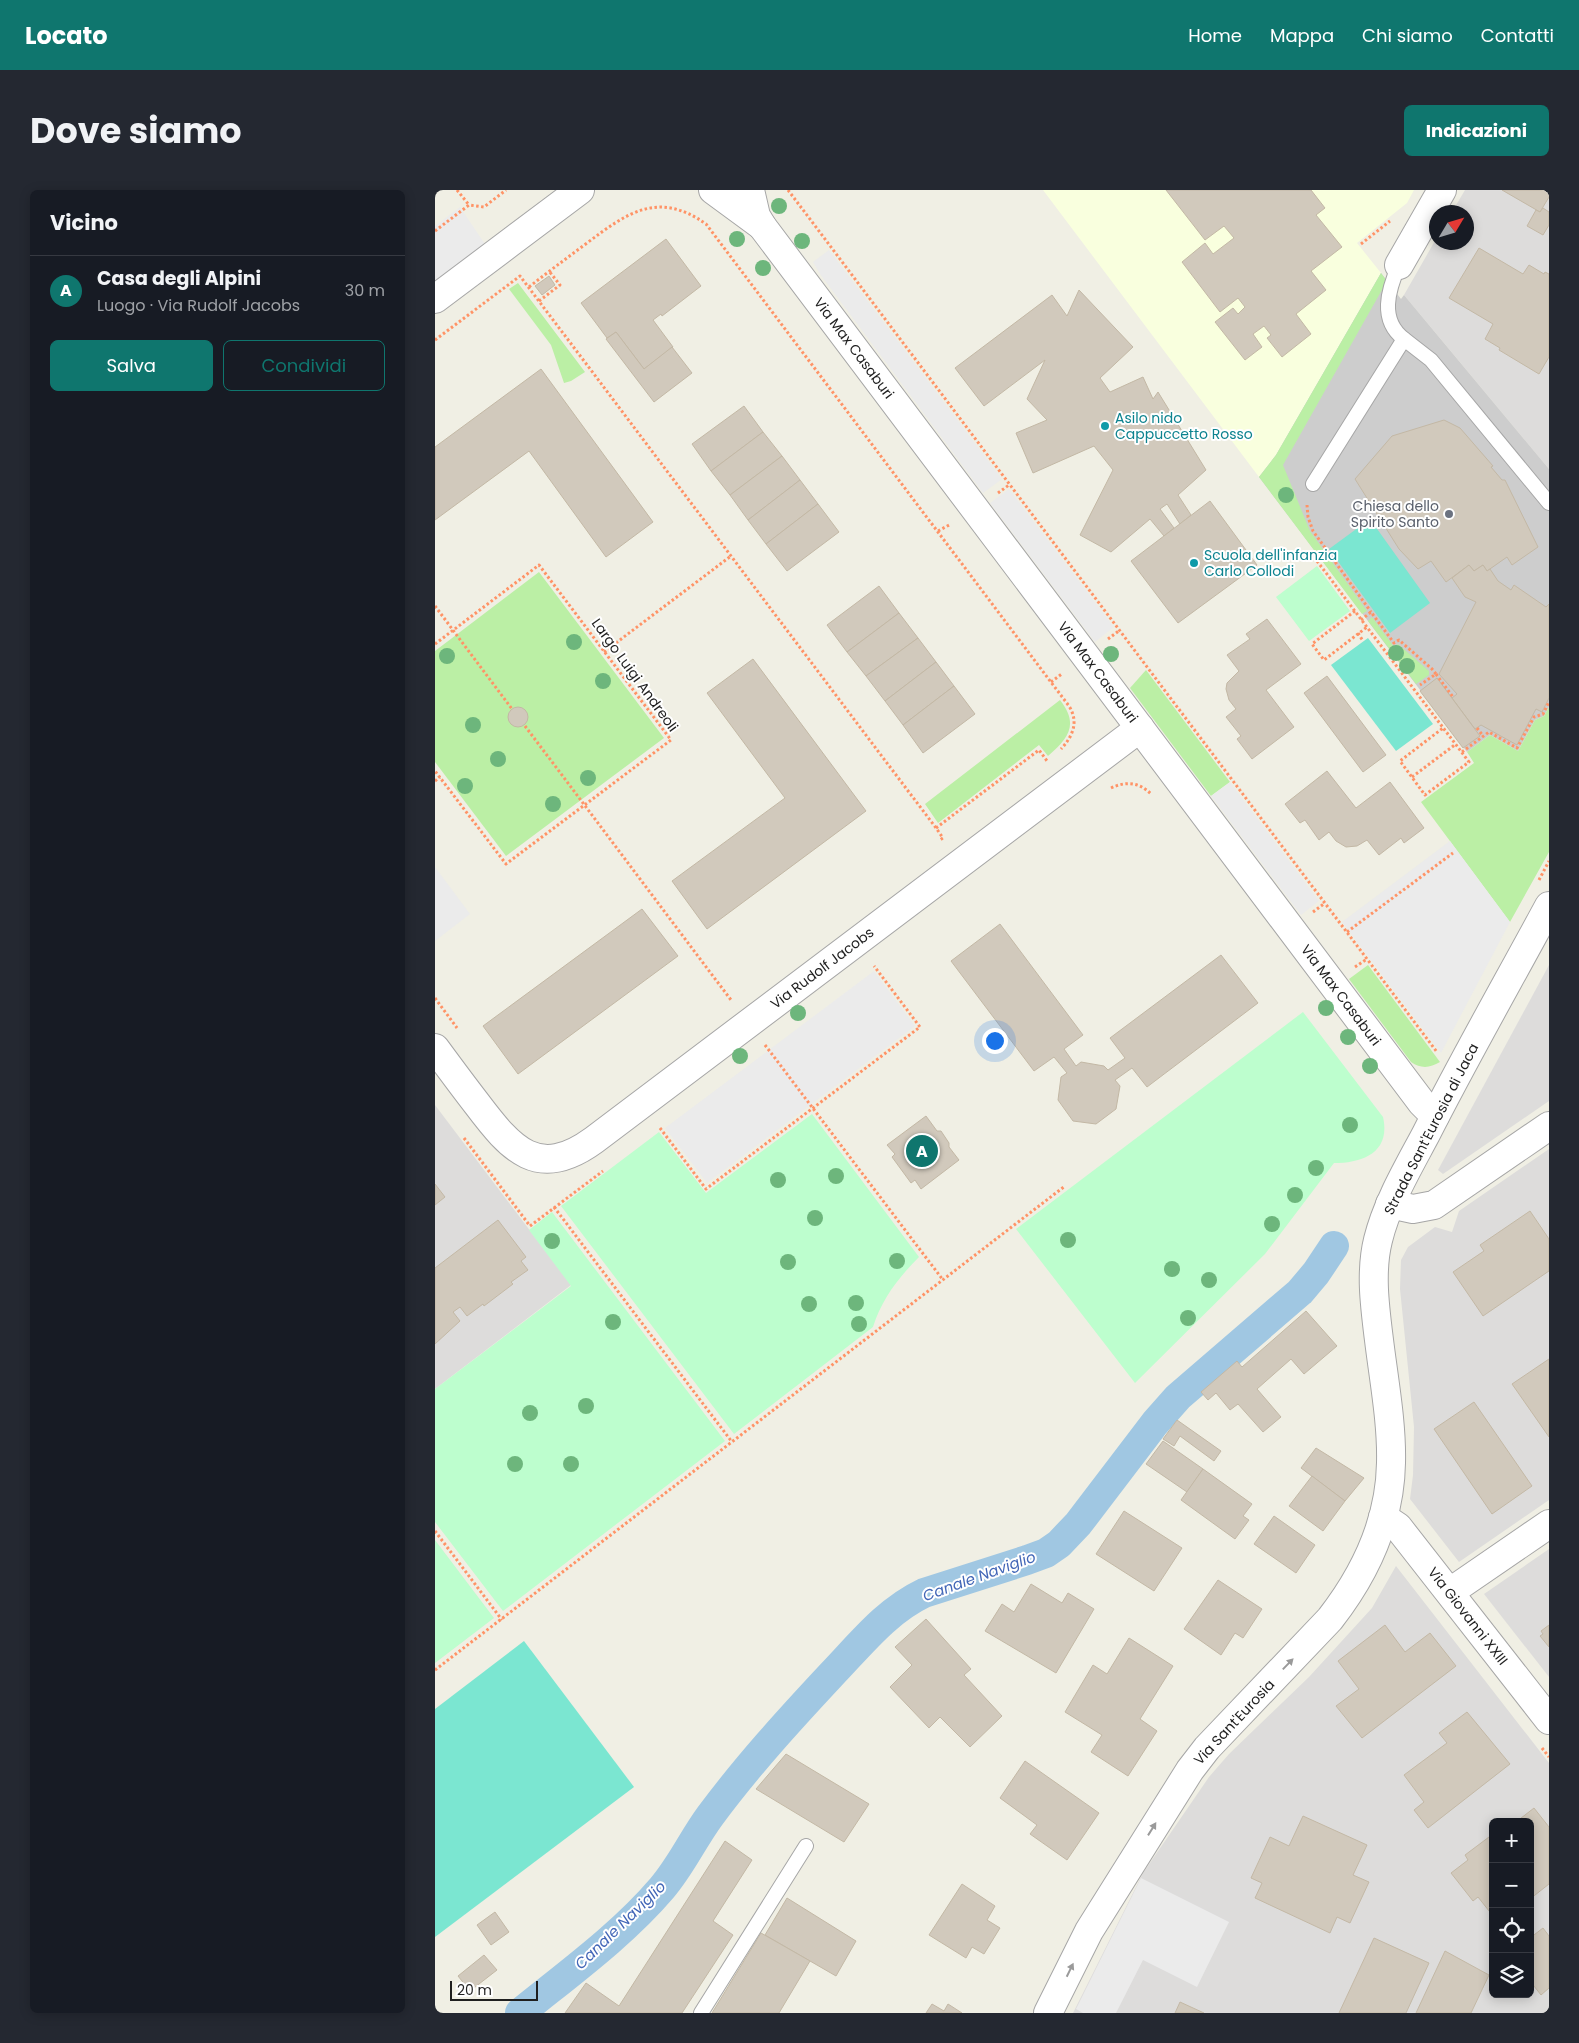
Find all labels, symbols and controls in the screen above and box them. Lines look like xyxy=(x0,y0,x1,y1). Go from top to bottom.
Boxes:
text: Locato xyxy=(25,19,108,52)
text: Home xyxy=(1188,23,1242,48)
text: Mappa xyxy=(1270,23,1334,48)
text: Chi siamo xyxy=(1362,23,1453,48)
text: Contatti xyxy=(1481,23,1554,48)
button: Indicazioni xyxy=(1404,105,1549,156)
text: Dove siamo xyxy=(30,106,242,155)
north arrow xyxy=(1429,205,1474,250)
text: Vicino xyxy=(50,208,118,237)
text: Casa degli Alpini xyxy=(97,265,261,292)
text: A xyxy=(60,279,72,302)
text: 30 m xyxy=(345,279,385,302)
street label: Via Max Casaburi xyxy=(809,293,899,403)
text: Luogo · Via Rudolf Jacobs xyxy=(97,294,300,317)
button: Salva xyxy=(50,340,213,391)
button: Condividi xyxy=(223,340,385,391)
place label: Asilo nido Cappuccetto Rosso xyxy=(1115,408,1253,444)
marker: Asilo nido Cappuccetto Rosso xyxy=(1099,420,1111,432)
place label: Chiesa dello Spirito Santo xyxy=(1351,496,1439,532)
marker: Chiesa dello Spirito Santo xyxy=(1443,508,1455,520)
place label: Scuola dell'infanzia Carlo Collodi xyxy=(1204,545,1337,581)
marker: Scuola dell'infanzia Carlo Collodi xyxy=(1188,557,1200,569)
street label: Largo Luigi Andreoli xyxy=(587,614,683,736)
street label: Via Max Casaburi xyxy=(1053,617,1143,727)
street label: Via Rudolf Jacobs xyxy=(766,922,878,1014)
street label: Via Max Casaburi xyxy=(1296,940,1386,1050)
your location xyxy=(982,1028,1008,1054)
street label: Strada Sant'Eurosia di Jaca xyxy=(1379,1040,1483,1218)
pin: A xyxy=(906,1132,938,1170)
water label: Canale Naviglio xyxy=(920,1546,1038,1606)
street label: Via Giovanni XXIII xyxy=(1423,1563,1513,1669)
one-way arrow xyxy=(1282,1659,1294,1671)
street label: Via Sant'Eurosia xyxy=(1189,1675,1279,1769)
map controls xyxy=(1489,1818,1534,1998)
button: + xyxy=(1489,1818,1534,1863)
one-way arrow xyxy=(1147,1823,1156,1836)
button: − xyxy=(1489,1863,1534,1908)
water label: Canale Naviglio xyxy=(570,1876,670,1974)
button: locate xyxy=(1489,1908,1534,1953)
button: layers xyxy=(1489,1953,1534,1998)
one-way arrow xyxy=(1065,1962,1074,1977)
scale bar xyxy=(450,1978,537,2001)
text: 20 m xyxy=(457,1980,492,2000)

